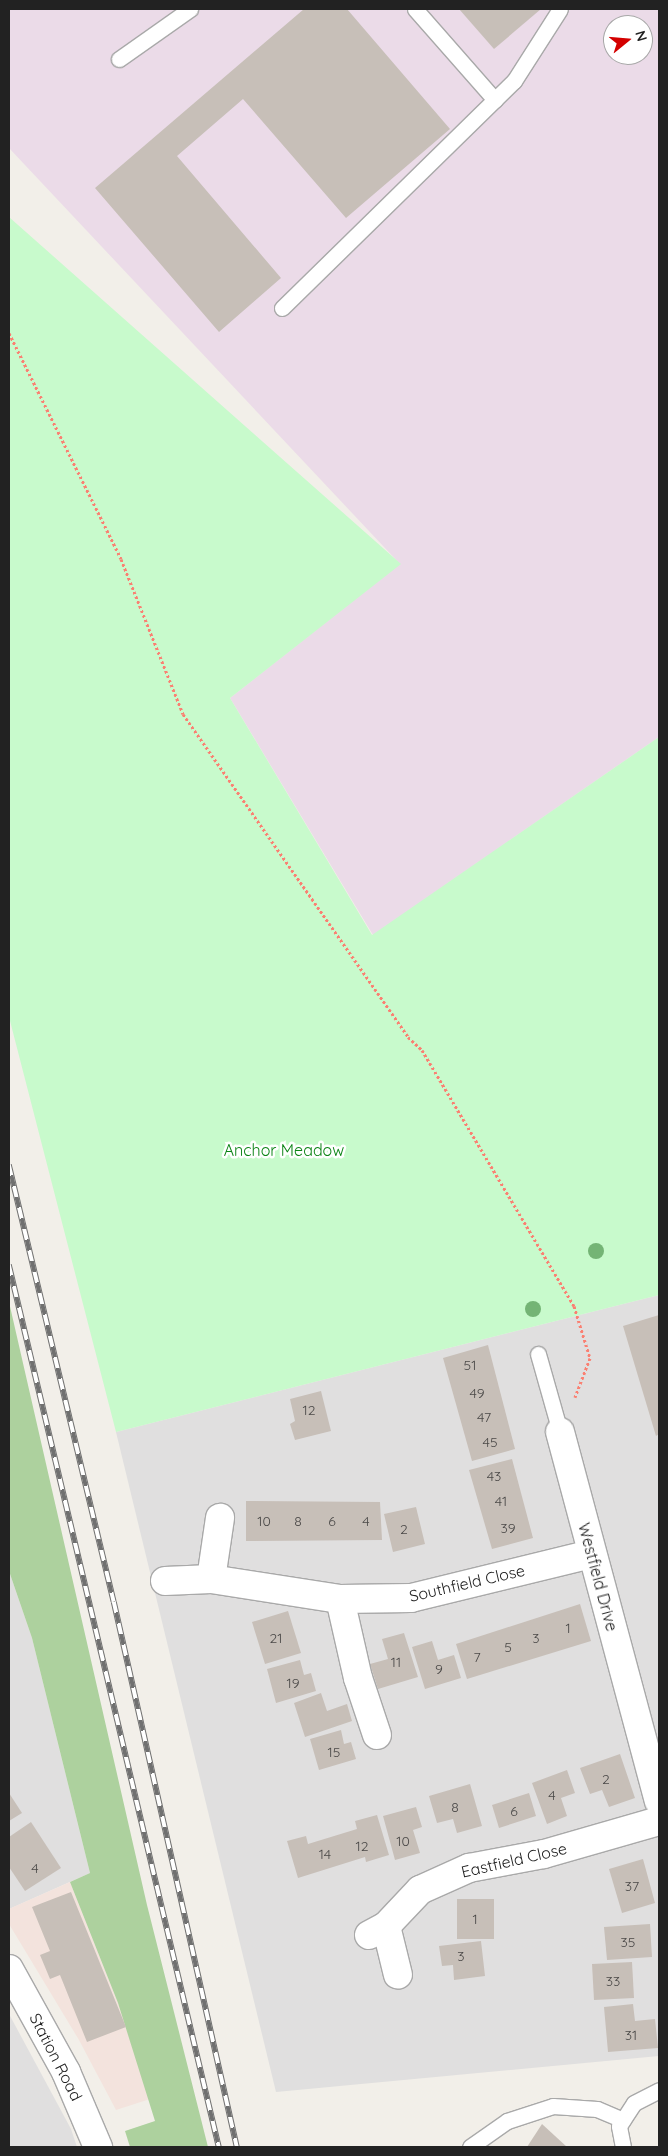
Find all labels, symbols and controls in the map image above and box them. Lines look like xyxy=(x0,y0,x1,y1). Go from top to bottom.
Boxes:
north arrow xyxy=(603,15,653,65)
text: N xyxy=(631,28,651,43)
park label: Anchor Meadow xyxy=(224,1140,344,1160)
house number: 51 xyxy=(464,1357,476,1373)
house number: 49 xyxy=(470,1385,484,1401)
house number: 12 xyxy=(303,1402,315,1418)
house number: 47 xyxy=(477,1409,491,1425)
house number: 45 xyxy=(482,1434,498,1450)
house number: 43 xyxy=(487,1468,501,1484)
house number: 41 xyxy=(495,1493,507,1509)
house number: 10 xyxy=(257,1513,271,1529)
house number: 8 xyxy=(294,1513,302,1529)
house number: 6 xyxy=(328,1513,336,1529)
house number: 4 xyxy=(362,1513,370,1529)
house number: 39 xyxy=(500,1520,516,1536)
house number: 2 xyxy=(400,1521,408,1537)
street label: Westfield Drive xyxy=(574,1521,622,1633)
street label: Southfield Close xyxy=(407,1560,527,1606)
house number: 1 xyxy=(565,1620,571,1636)
house number: 21 xyxy=(270,1630,282,1646)
house number: 3 xyxy=(532,1630,540,1646)
house number: 5 xyxy=(504,1639,512,1655)
house number: 7 xyxy=(473,1649,481,1665)
house number: 11 xyxy=(391,1654,401,1670)
house number: 9 xyxy=(435,1661,443,1677)
house number: 19 xyxy=(287,1675,299,1691)
house number: 15 xyxy=(328,1744,340,1760)
house number: 2 xyxy=(602,1771,610,1787)
house number: 4 xyxy=(548,1787,556,1803)
house number: 8 xyxy=(451,1799,459,1815)
house number: 6 xyxy=(510,1803,518,1819)
house number: 10 xyxy=(396,1833,410,1849)
house number: 12 xyxy=(356,1838,368,1854)
street label: Eastfield Close xyxy=(459,1839,569,1881)
house number: 14 xyxy=(319,1846,331,1862)
house number: 4 xyxy=(31,1860,39,1876)
house number: 37 xyxy=(625,1878,639,1894)
house number: 1 xyxy=(472,1911,478,1927)
house number: 35 xyxy=(621,1934,635,1950)
house number: 3 xyxy=(457,1948,465,1964)
house number: 33 xyxy=(606,1973,620,1989)
street label: Station Road xyxy=(26,2010,86,2104)
house number: 31 xyxy=(625,2027,637,2043)

